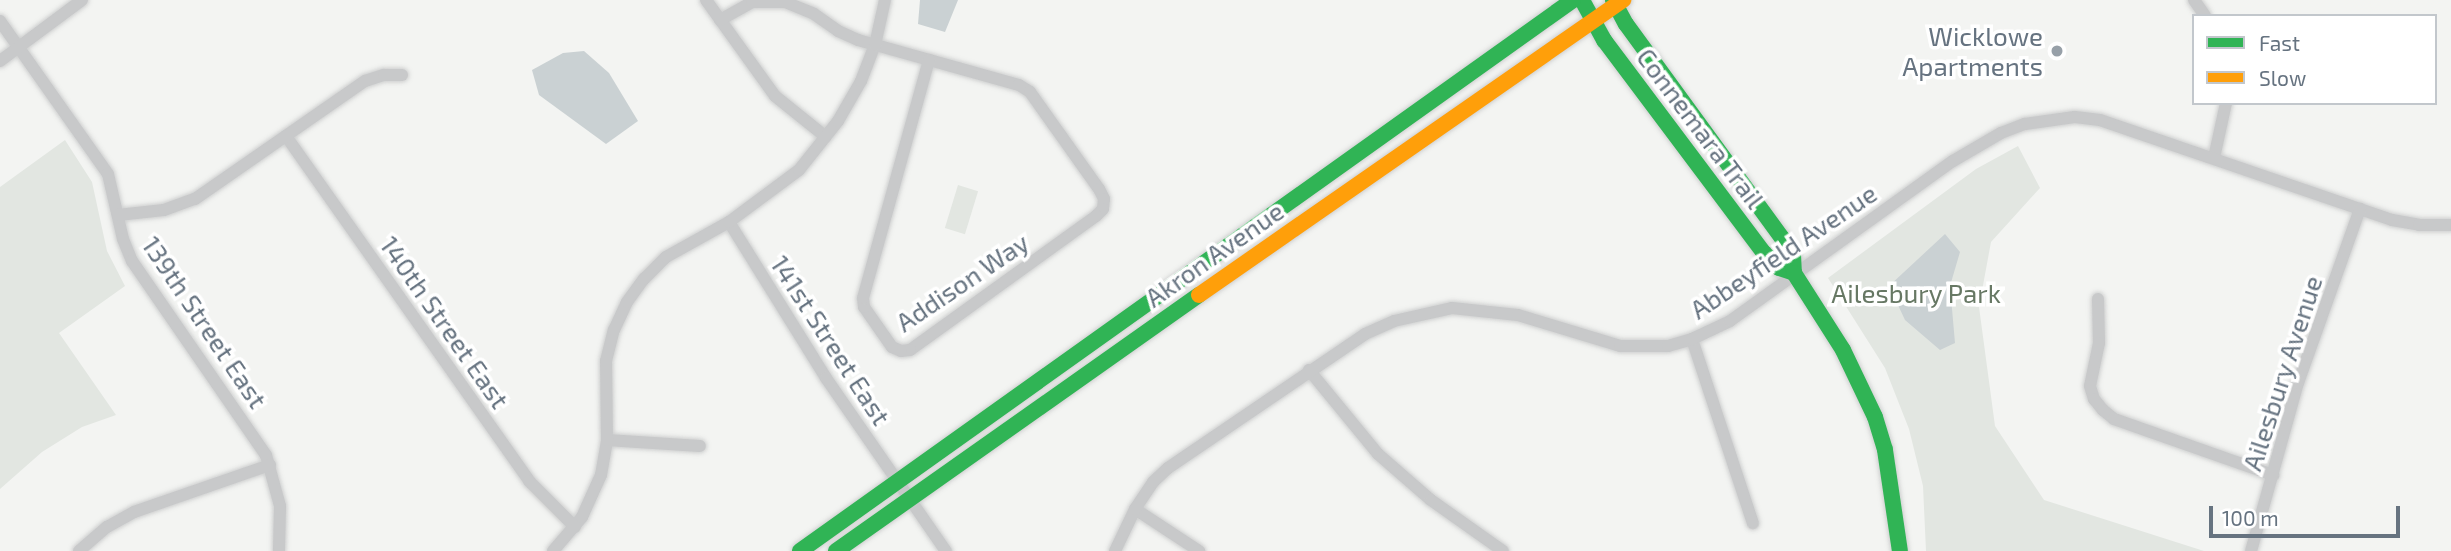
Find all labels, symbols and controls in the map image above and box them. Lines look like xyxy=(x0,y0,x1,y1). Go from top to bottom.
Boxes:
legend xyxy=(2192,14,2437,105)
place label: Wicklowe Apartments xyxy=(1902,20,2043,82)
text: Fast xyxy=(2259,30,2300,55)
street label: Connemara Trail xyxy=(1631,42,1771,214)
marker: Wicklowe Apartments xyxy=(2049,43,2065,59)
text: Slow xyxy=(2259,65,2306,90)
street label: Abbeyfield Avenue xyxy=(1684,177,1882,325)
street label: Akron Avenue xyxy=(1139,195,1289,313)
street label: Addison Way xyxy=(890,226,1034,338)
street label: 139th Street East xyxy=(136,230,274,414)
street label: 140th Street East xyxy=(374,230,516,414)
street label: 141st Street East xyxy=(765,249,897,431)
street label: Ailesbury Avenue xyxy=(2236,271,2328,475)
park label: Ailesbury Park xyxy=(1831,277,2001,309)
scale bar xyxy=(2213,491,2404,536)
text: 100 m xyxy=(2222,505,2279,530)

